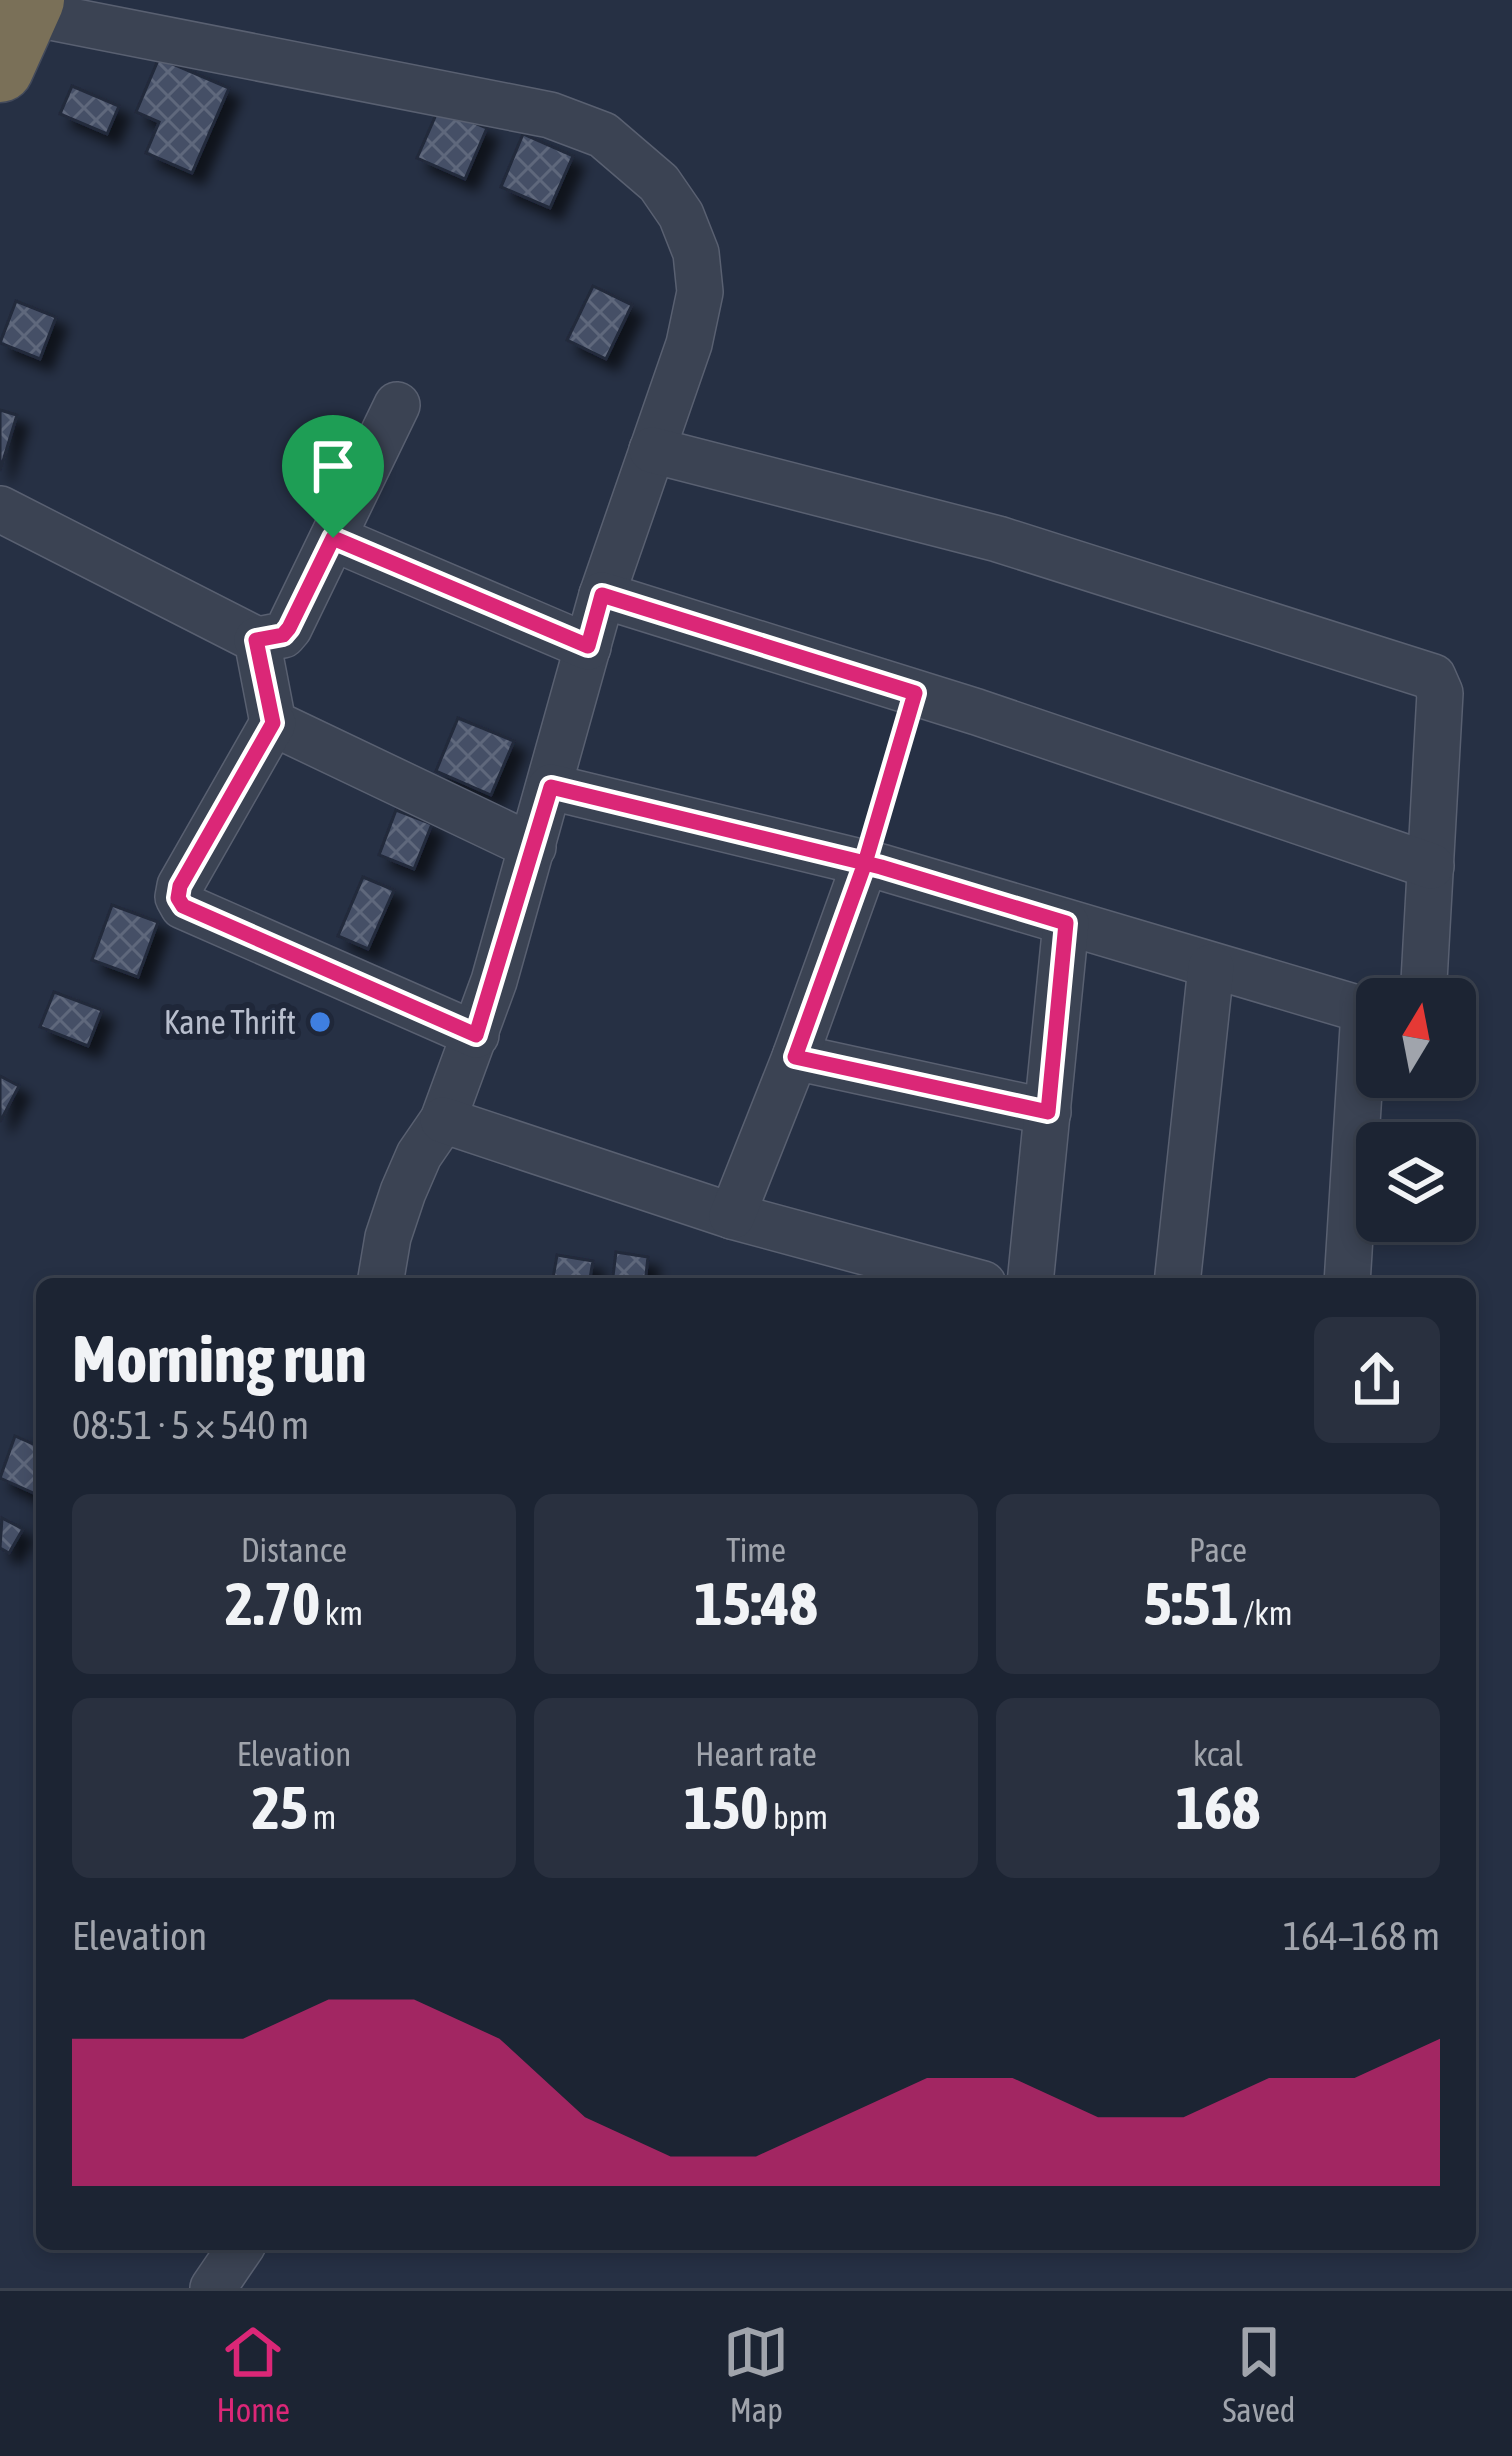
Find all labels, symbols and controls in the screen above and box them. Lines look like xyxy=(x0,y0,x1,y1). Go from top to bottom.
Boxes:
pin xyxy=(282,415,384,538)
icon: arrive xyxy=(300,433,366,499)
north arrow xyxy=(1356,978,1476,1098)
map controls xyxy=(1356,978,1476,1242)
place label: Kane Thrift xyxy=(164,1003,296,1041)
marker: Kane Thrift xyxy=(307,1009,333,1035)
button: layers xyxy=(1356,1122,1476,1242)
button: share xyxy=(1314,1317,1440,1443)
text: Morning run xyxy=(72,1320,367,1396)
text: 08:51 · 5 × 540 m xyxy=(72,1403,309,1447)
text: Distance xyxy=(241,1531,347,1569)
text: Time xyxy=(726,1531,786,1569)
text: Pace xyxy=(1189,1531,1247,1569)
text: 2.70 xyxy=(225,1569,320,1638)
text: 15:48 xyxy=(694,1569,818,1638)
text: 5:51 xyxy=(1143,1569,1239,1638)
text: km xyxy=(320,1594,363,1632)
text: /km xyxy=(1239,1594,1293,1632)
text: Elevation xyxy=(237,1735,351,1773)
text: Heart rate xyxy=(695,1735,817,1773)
text: kcal xyxy=(1193,1735,1243,1773)
text: 25 xyxy=(252,1773,308,1842)
text: 150 xyxy=(684,1773,769,1842)
text: 168 xyxy=(1176,1773,1260,1842)
text: m xyxy=(308,1798,336,1836)
text: bpm xyxy=(769,1798,828,1836)
text: Elevation xyxy=(72,1914,207,1958)
text: 164–168 m xyxy=(1283,1914,1440,1958)
tab: Home xyxy=(217,2319,290,2429)
tab: Map xyxy=(723,2319,789,2429)
tab: Saved xyxy=(1222,2319,1295,2429)

